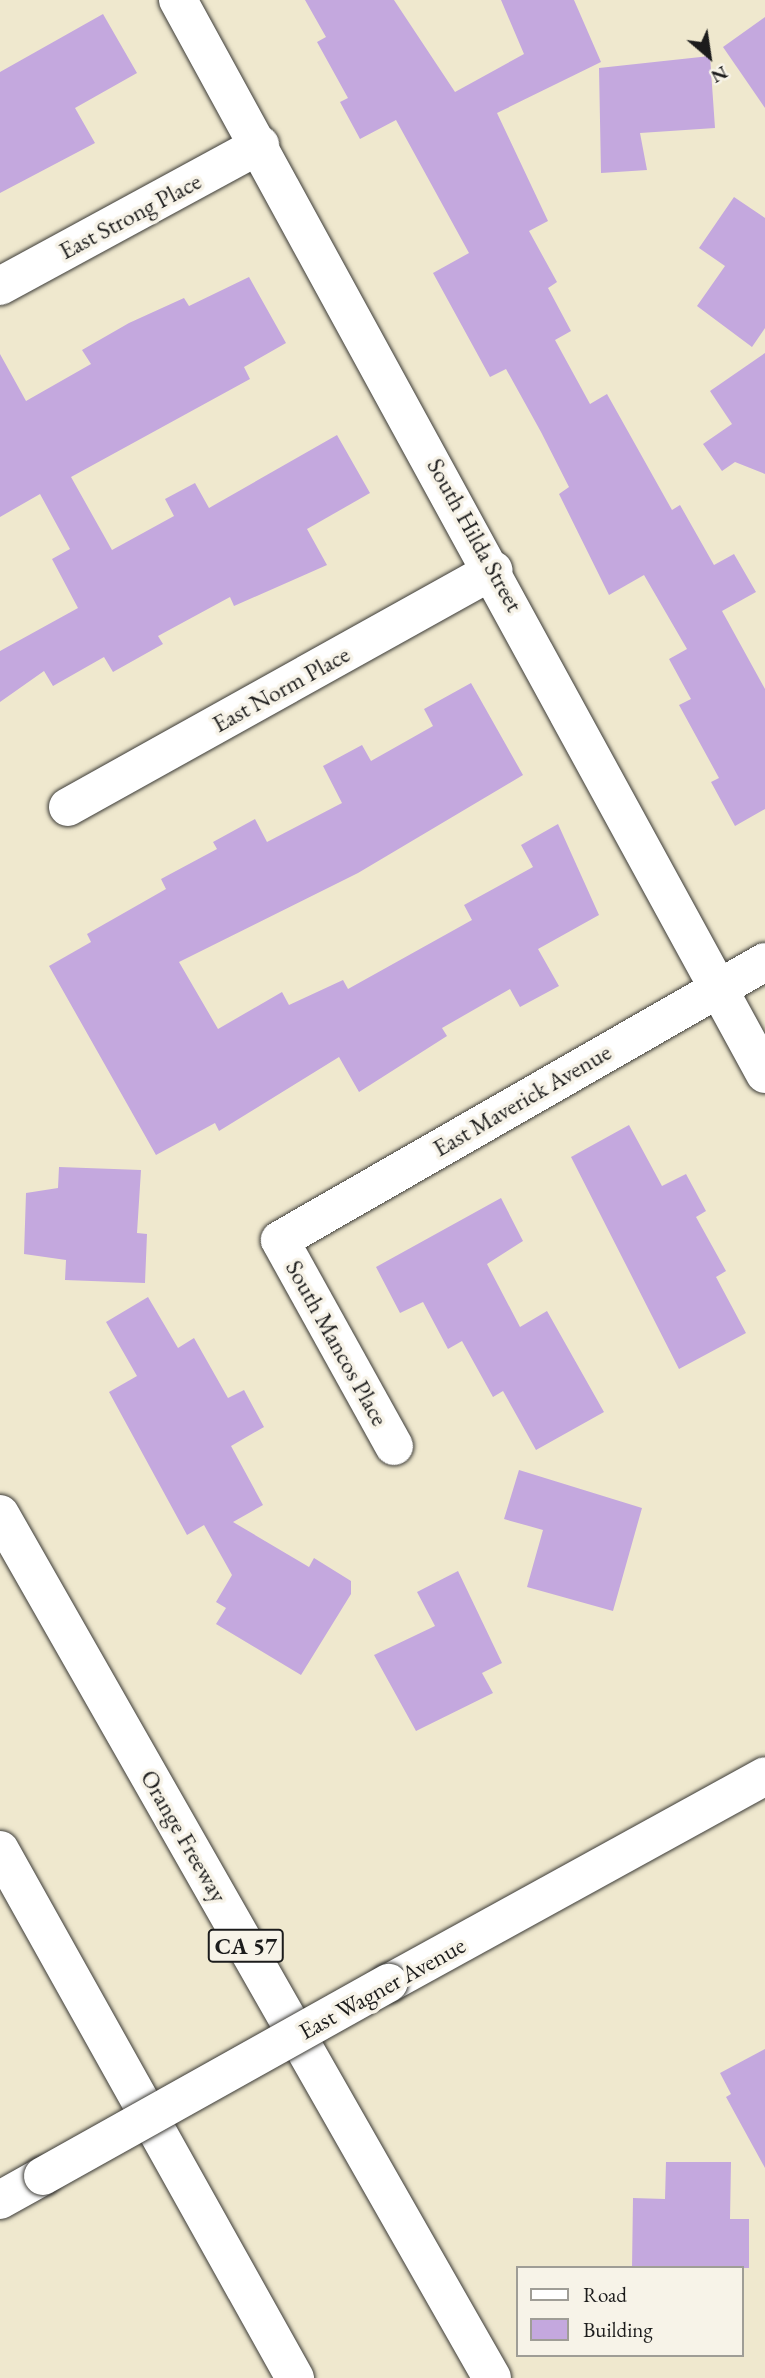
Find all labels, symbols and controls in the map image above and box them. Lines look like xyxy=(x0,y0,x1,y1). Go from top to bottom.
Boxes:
north arrow xyxy=(674,21,744,91)
text: N xyxy=(707,60,732,89)
street label: East Strong Place xyxy=(54,167,206,265)
street label: South Hilda Street xyxy=(421,453,529,617)
street label: East Norm Place xyxy=(207,640,355,738)
street label: East Maverick Avenue xyxy=(428,1037,616,1163)
street label: South Mancos Place xyxy=(280,1255,394,1431)
street label: Orange Freeway xyxy=(135,1765,233,1907)
road number: CA 57 xyxy=(208,1926,284,1966)
street label: East Wagner Avenue xyxy=(294,1930,470,2046)
legend xyxy=(516,2266,744,2357)
text: Road xyxy=(583,2281,627,2308)
text: Building xyxy=(583,2316,653,2343)

